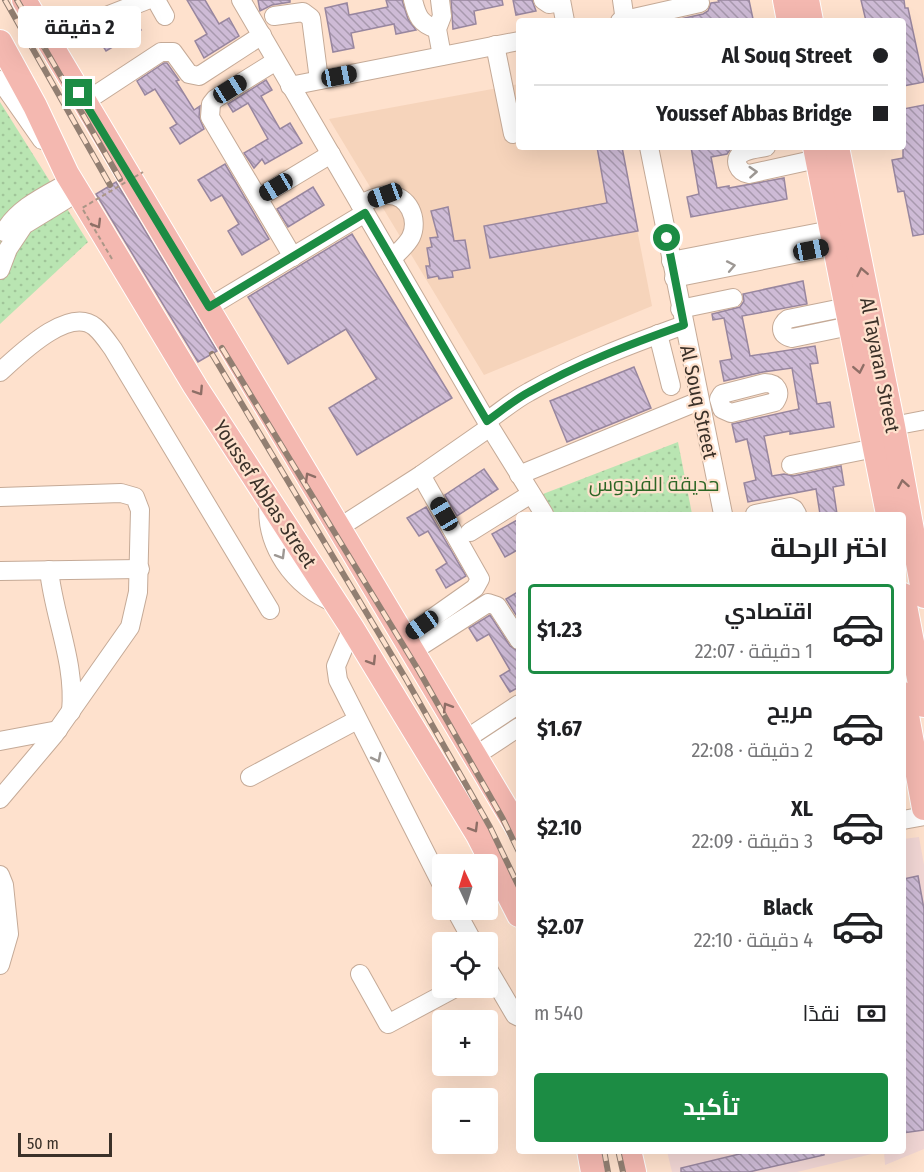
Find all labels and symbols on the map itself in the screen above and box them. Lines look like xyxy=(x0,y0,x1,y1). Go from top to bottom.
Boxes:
callout: 2 دقيقة xyxy=(17,6,140,48)
car xyxy=(320,64,358,88)
car xyxy=(210,72,250,106)
route end xyxy=(65,79,92,106)
one-way arrow xyxy=(749,165,758,178)
car xyxy=(256,170,296,204)
car xyxy=(365,180,405,210)
one-way arrow xyxy=(90,218,102,228)
route start xyxy=(653,224,680,251)
car xyxy=(792,238,830,262)
one-way arrow xyxy=(726,260,736,273)
one-way arrow xyxy=(856,267,869,277)
street label: Al Tayaran Street xyxy=(855,295,905,435)
street label: Al Souq Street xyxy=(675,343,723,462)
one-way arrow xyxy=(852,364,865,374)
one-way arrow xyxy=(191,385,203,395)
street label: Youssef Abbas Street xyxy=(208,416,322,573)
park label: حديقة الفردوس xyxy=(589,472,719,497)
one-way arrow xyxy=(305,473,316,484)
one-way arrow xyxy=(897,479,910,489)
car xyxy=(427,494,461,534)
one-way arrow xyxy=(273,549,285,559)
car xyxy=(402,607,442,643)
one-way arrow xyxy=(364,655,376,665)
one-way arrow xyxy=(442,703,454,713)
one-way arrow xyxy=(369,752,381,763)
one-way arrow xyxy=(466,822,478,832)
north arrow xyxy=(432,854,498,920)
scale bar xyxy=(18,1130,112,1158)

